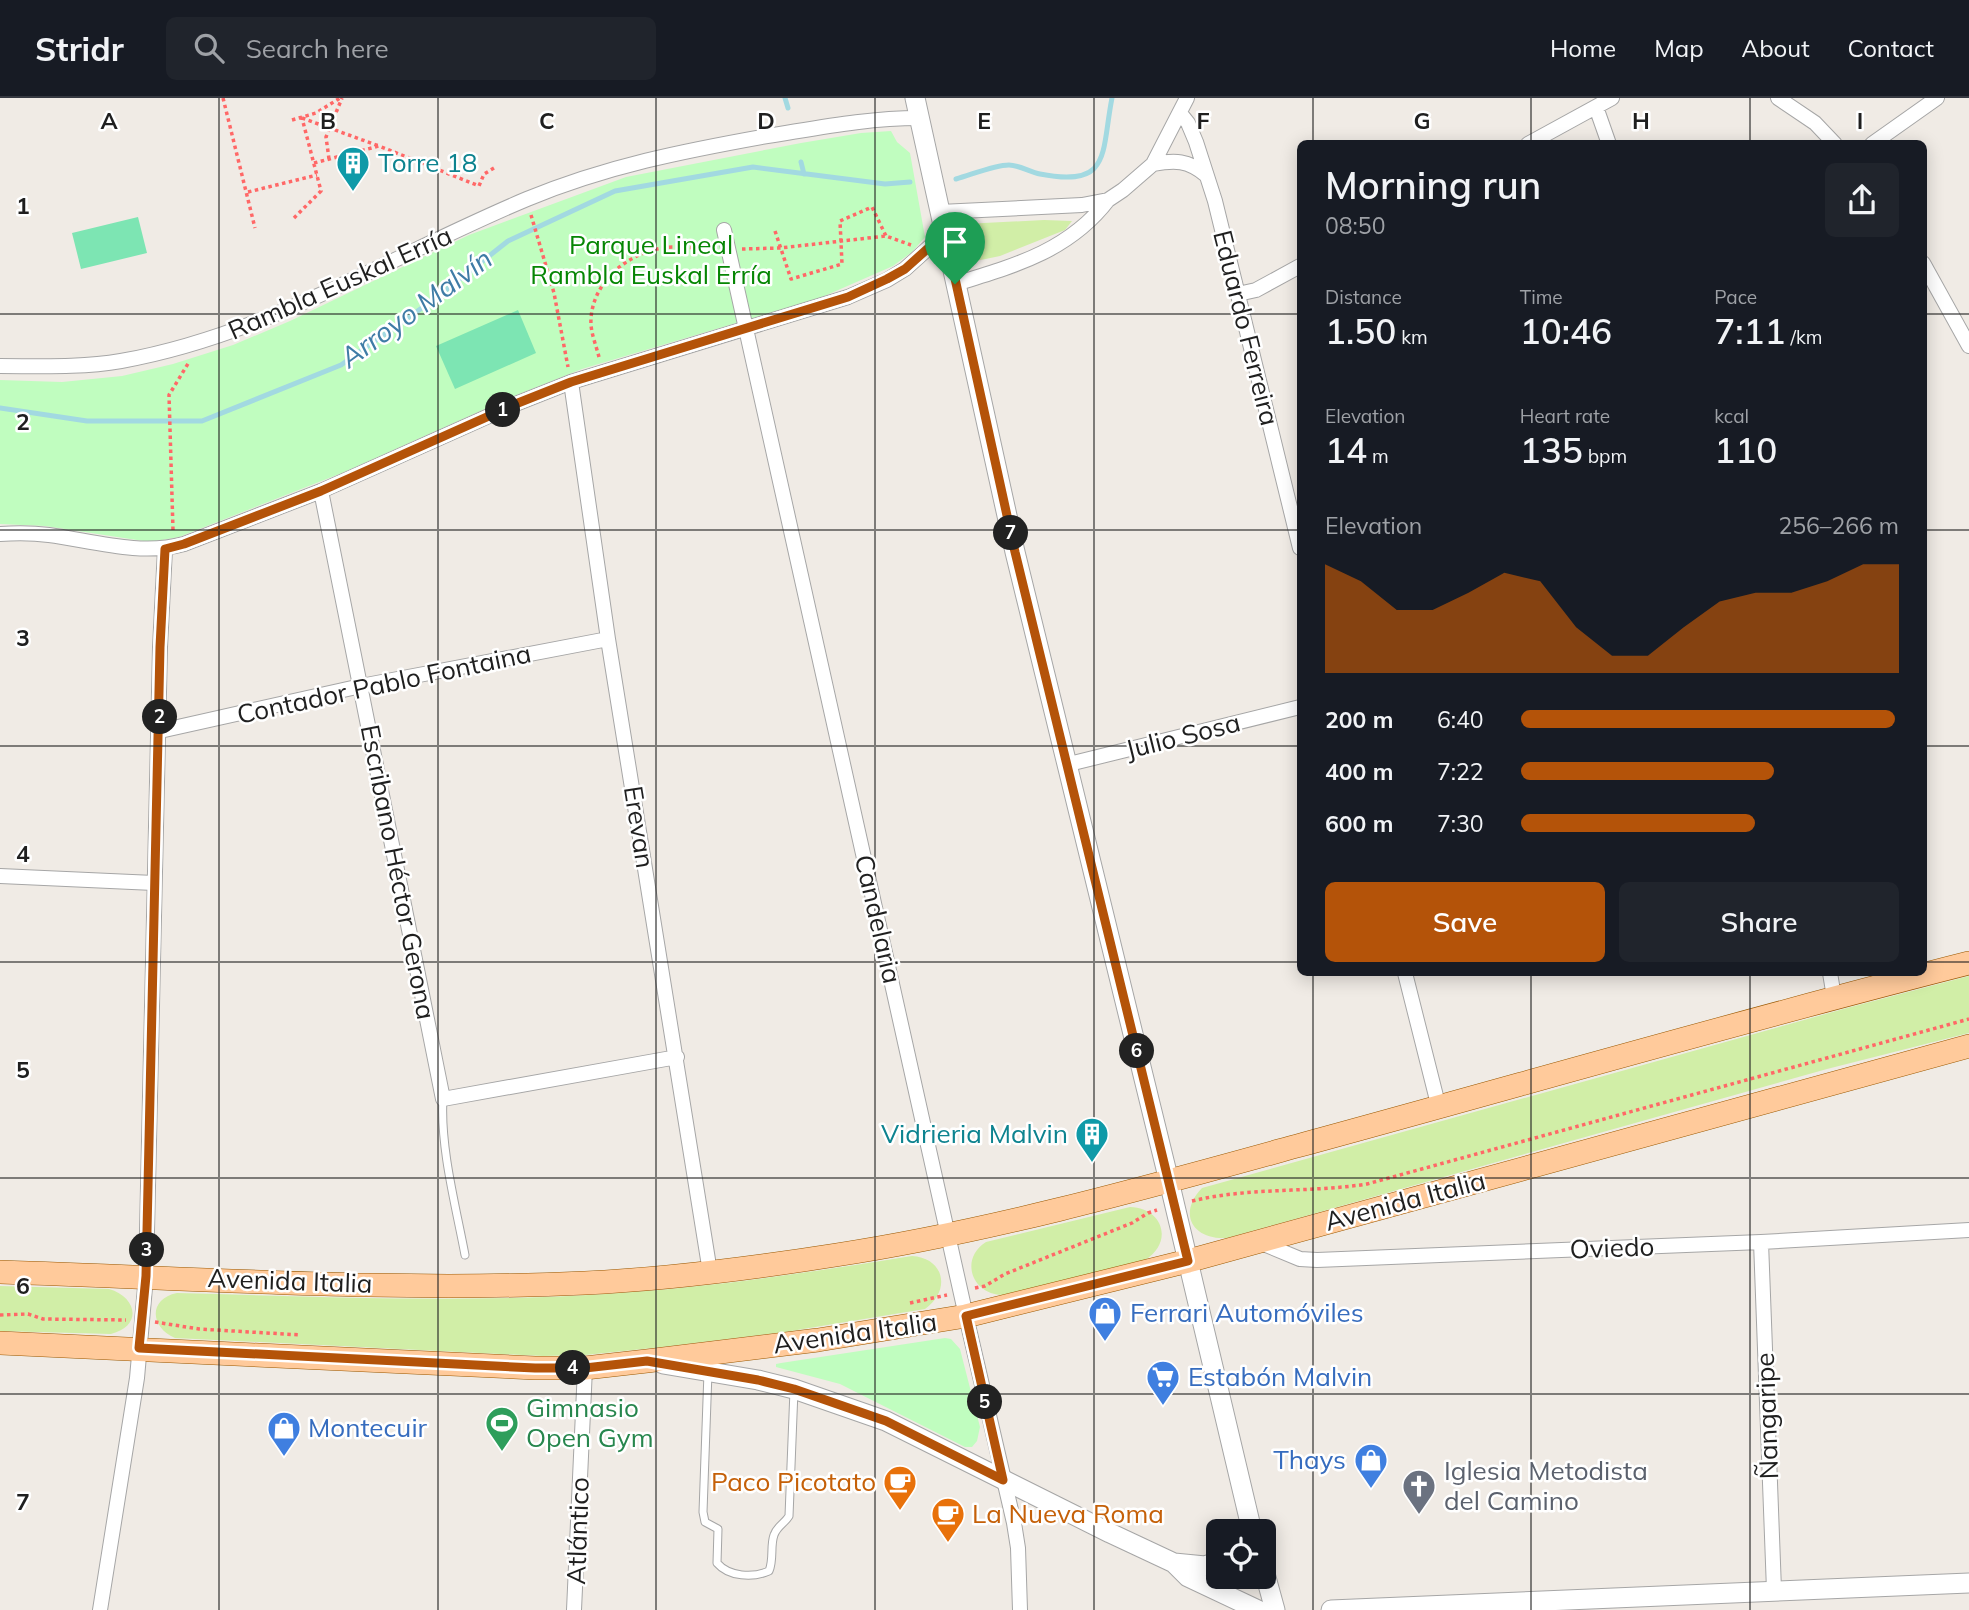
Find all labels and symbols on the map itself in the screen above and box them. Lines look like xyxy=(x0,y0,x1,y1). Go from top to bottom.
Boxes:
text: A xyxy=(100,106,118,135)
text: B xyxy=(320,106,336,135)
text: C xyxy=(539,106,555,135)
text: D xyxy=(757,106,775,135)
text: E xyxy=(977,106,991,135)
text: F xyxy=(1196,106,1210,135)
text: G xyxy=(1413,106,1431,135)
text: H xyxy=(1632,106,1650,135)
text: I xyxy=(1857,106,1863,135)
building icon: Torre 18 xyxy=(334,144,372,193)
place label: Torre 18 xyxy=(378,146,477,179)
text: 1 xyxy=(16,191,30,220)
pin xyxy=(925,212,985,284)
street label: Rambla Euskal Erría xyxy=(223,218,457,347)
street label: Eduardo Ferreira xyxy=(1206,227,1287,429)
park label: Parque Lineal Rambla Euskal Erría xyxy=(530,228,772,291)
water label: Arroyo Malvín xyxy=(332,241,499,375)
pin: 1 xyxy=(486,392,520,428)
text: 2 xyxy=(16,407,30,436)
pin: 7 xyxy=(993,516,1028,550)
text: 3 xyxy=(16,623,30,652)
street label: Contador Pablo Fontaina xyxy=(234,636,534,731)
pin: 2 xyxy=(142,700,178,734)
street label: Julio Sosa xyxy=(1122,705,1244,766)
street label: Escribano Héctor Gerona xyxy=(354,722,443,1022)
street label: Erevan xyxy=(617,783,662,870)
text: 4 xyxy=(16,839,30,868)
street label: Candelaria xyxy=(848,851,909,986)
pin: 6 xyxy=(1120,1034,1154,1068)
text: 5 xyxy=(16,1055,30,1084)
building icon: Vidrieria Malvin xyxy=(1073,1115,1111,1164)
place label: Vidrieria Malvin xyxy=(881,1117,1068,1150)
street label: Avenida Italia xyxy=(1321,1163,1489,1238)
street label: Oviedo xyxy=(1569,1230,1655,1265)
pin: 3 xyxy=(130,1232,164,1268)
street label: Avenida Italia xyxy=(207,1261,373,1300)
text: 6 xyxy=(16,1271,30,1300)
shop icon: Ferrari Automóviles xyxy=(1086,1294,1124,1343)
place label: Ferrari Automóviles xyxy=(1130,1296,1364,1329)
street label: Avenida Italia xyxy=(771,1305,939,1360)
pin: 4 xyxy=(556,1350,590,1386)
street label: Ñangaripe xyxy=(1748,1352,1785,1480)
supermarket icon: Estabón Malvin xyxy=(1144,1358,1182,1407)
place label: Estabón Malvin xyxy=(1188,1360,1372,1393)
pin: 5 xyxy=(968,1384,1002,1420)
place label: Gimnasio Open Gym xyxy=(526,1391,653,1454)
sports icon: Gimnasio Open Gym xyxy=(483,1404,521,1453)
shop icon: Montecuir xyxy=(265,1409,303,1458)
place label: Montecuir xyxy=(308,1411,428,1444)
shop icon: Thays xyxy=(1352,1441,1390,1490)
place label: Thays xyxy=(1273,1443,1346,1476)
place label: Iglesia Metodista del Camino xyxy=(1444,1454,1648,1517)
cafe icon: Paco Picotato xyxy=(881,1463,919,1512)
place label: Paco Picotato xyxy=(711,1465,876,1498)
church icon: Iglesia Metodista del Camino xyxy=(1400,1467,1438,1516)
street label: Atlántico xyxy=(559,1477,596,1585)
text: 7 xyxy=(16,1487,30,1516)
cafe icon: La Nueva Roma xyxy=(929,1495,967,1544)
place label: La Nueva Roma xyxy=(972,1497,1164,1530)

